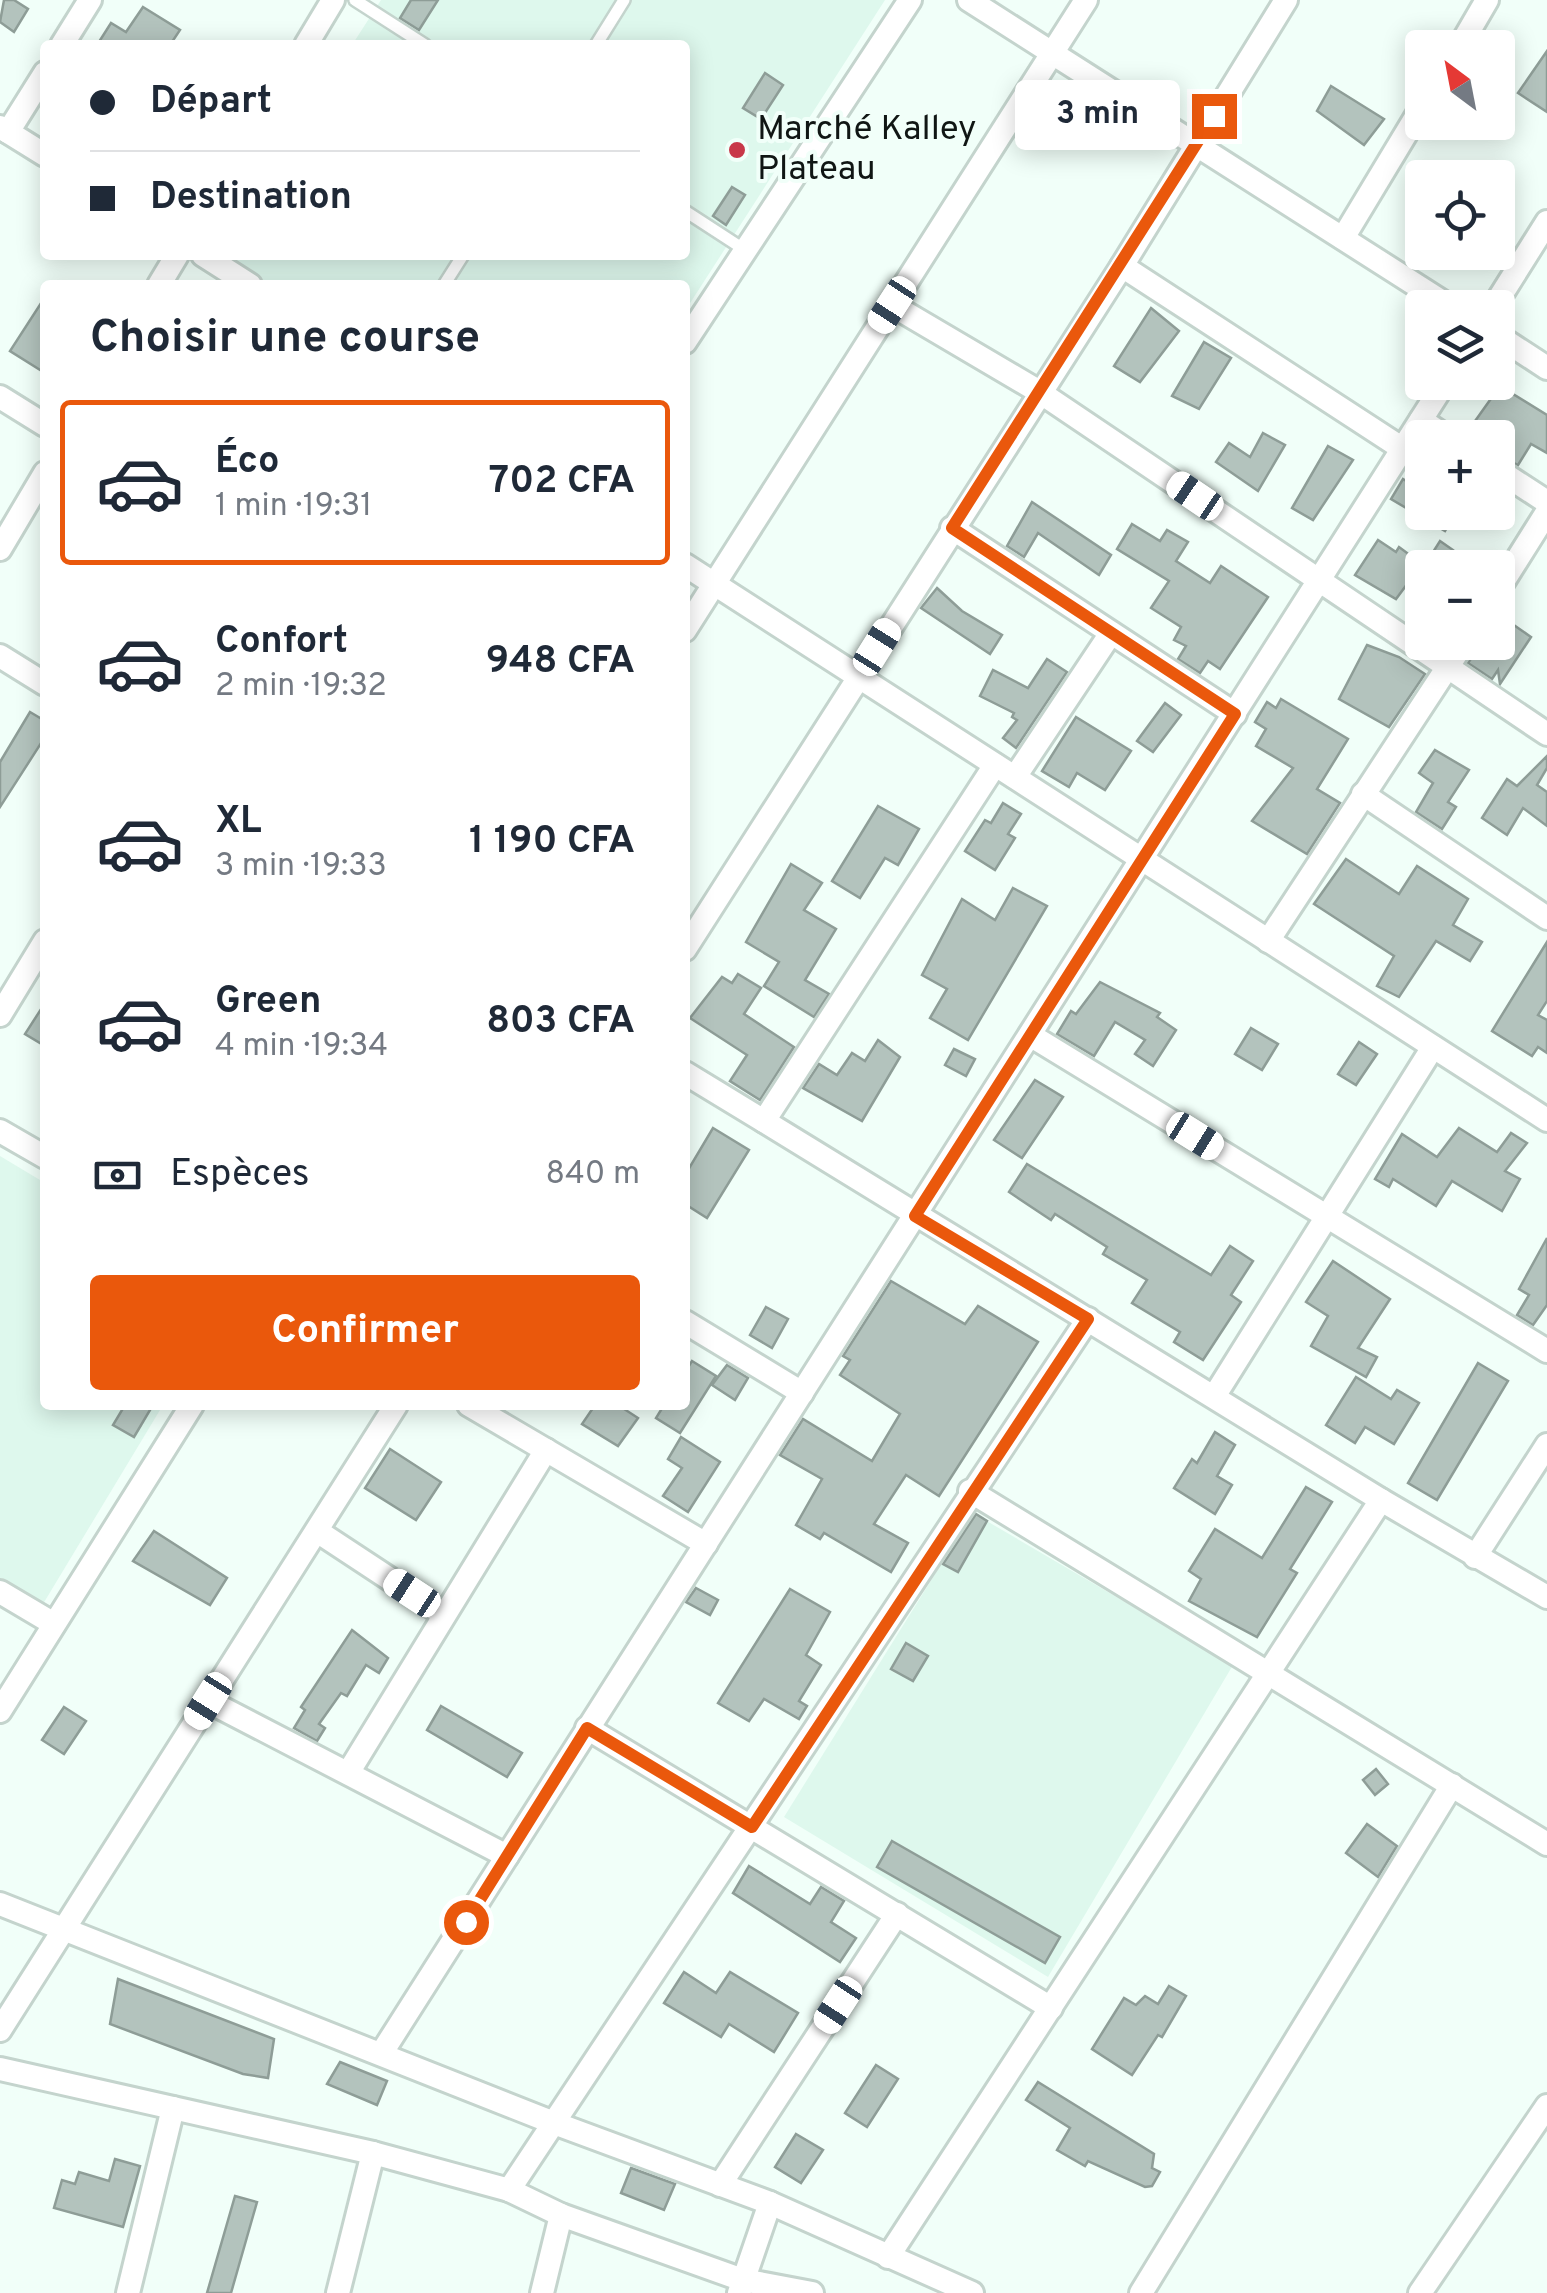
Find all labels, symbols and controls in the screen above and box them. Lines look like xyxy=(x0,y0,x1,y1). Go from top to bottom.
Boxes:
north arrow xyxy=(1405,30,1515,140)
map controls xyxy=(1405,30,1515,660)
text: Départ xyxy=(150,78,272,127)
callout: 3 min xyxy=(1014,81,1179,151)
route end xyxy=(1192,94,1237,139)
text: 3 min xyxy=(1056,95,1139,135)
place label: Marché Kalley Plateau xyxy=(757,108,976,192)
marker: Marché Kalley Plateau xyxy=(726,139,748,161)
button: locate xyxy=(1405,160,1515,270)
text: Destination xyxy=(150,174,352,223)
car xyxy=(863,272,921,338)
button: layers xyxy=(1405,290,1515,400)
text: Choisir une course xyxy=(90,311,480,368)
button: + xyxy=(1405,420,1515,530)
icon: car xyxy=(95,438,185,528)
text: Éco xyxy=(215,438,279,487)
text: 702 CFA xyxy=(489,458,635,507)
car xyxy=(1162,467,1228,525)
text: 1 min · 19:31 xyxy=(215,487,372,527)
button: − xyxy=(1405,550,1515,660)
car xyxy=(848,614,906,680)
icon: car xyxy=(95,618,185,708)
text: Confort xyxy=(215,618,348,667)
text: 948 CFA xyxy=(486,638,635,687)
text: 2 min · 19:32 xyxy=(215,667,387,707)
icon: car xyxy=(95,798,185,888)
text: XL xyxy=(215,798,262,847)
text: 1 190 CFA xyxy=(469,818,635,867)
text: 3 min · 19:33 xyxy=(215,847,387,887)
icon: car xyxy=(95,978,185,1068)
text: Green xyxy=(215,978,321,1027)
text: 803 CFA xyxy=(486,998,635,1047)
text: 4 min · 19:34 xyxy=(215,1027,388,1067)
car xyxy=(1162,1107,1228,1165)
icon: cash xyxy=(90,1148,145,1203)
text: Espèces xyxy=(170,1151,310,1200)
text: 840 m xyxy=(545,1155,640,1195)
button: Confirmer xyxy=(90,1275,640,1390)
car xyxy=(379,1564,445,1622)
car xyxy=(179,1668,237,1734)
route start xyxy=(444,1900,489,1945)
car xyxy=(809,1972,867,2038)

